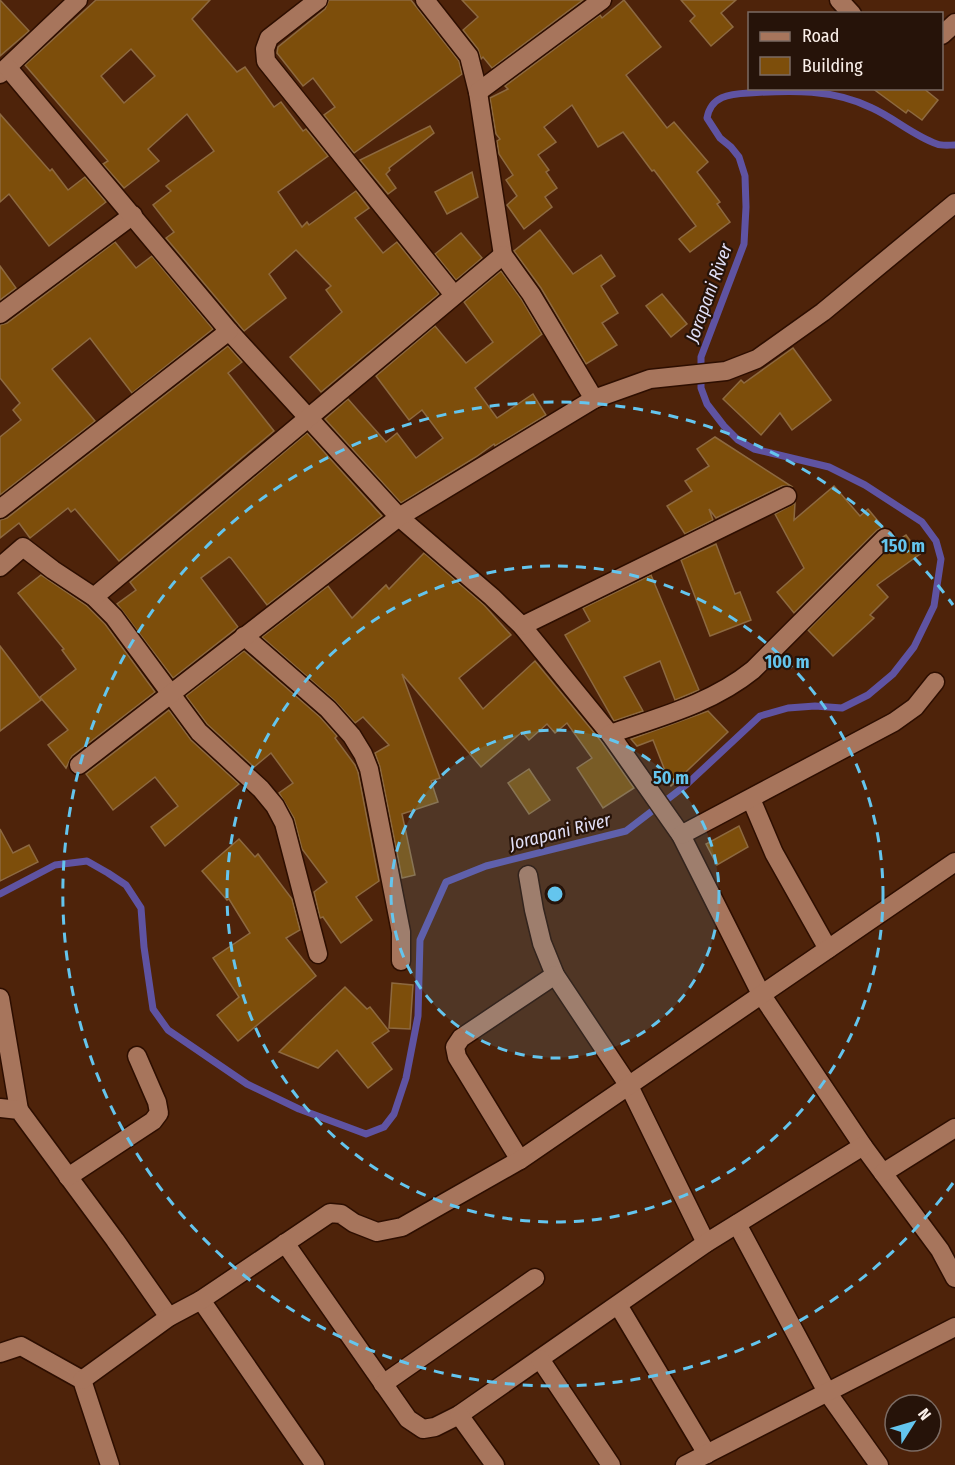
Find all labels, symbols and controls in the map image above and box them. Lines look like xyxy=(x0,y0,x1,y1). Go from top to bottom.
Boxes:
legend xyxy=(748,12,943,90)
text: Road xyxy=(802,25,839,47)
text: Building xyxy=(802,55,863,77)
water label: Jorapani River xyxy=(681,240,737,346)
text: 150 m xyxy=(881,535,925,557)
text: 100 m xyxy=(765,651,809,673)
text: 50 m xyxy=(653,767,689,789)
water label: Jorapani River xyxy=(506,809,614,855)
centre of rings xyxy=(545,884,565,904)
north arrow xyxy=(883,1393,943,1453)
text: N xyxy=(914,1405,935,1424)

